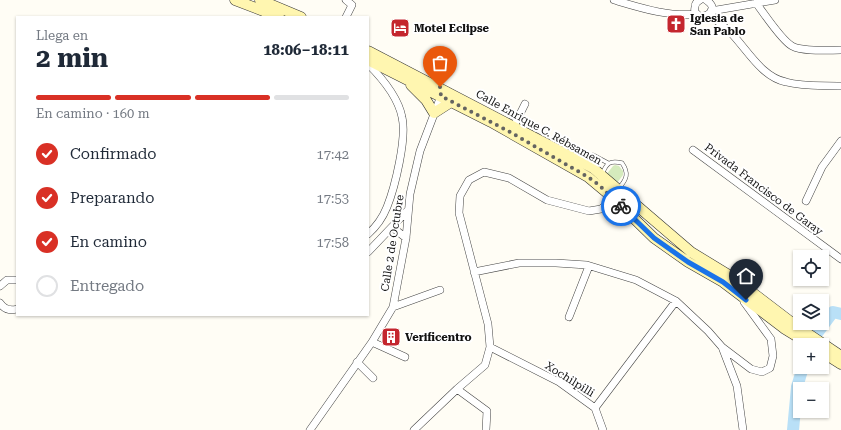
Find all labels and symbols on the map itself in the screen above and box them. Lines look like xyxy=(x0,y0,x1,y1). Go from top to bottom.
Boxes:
place label: Iglesia de San Pablo xyxy=(690,12,746,38)
church icon: Iglesia de San Pablo xyxy=(665,13,687,35)
hotel icon: Motel Eclipse xyxy=(389,17,411,39)
place label: Motel Eclipse xyxy=(414,22,490,35)
pin xyxy=(423,46,457,87)
street label: Calle Enrique C. Rébsamen xyxy=(473,87,604,168)
street label: Privada Francisco de Garay xyxy=(702,141,826,238)
courier xyxy=(601,186,641,226)
street label: Calle 2 de Octubre xyxy=(378,194,407,292)
pin xyxy=(729,259,763,300)
building icon: Verificentro xyxy=(380,326,402,348)
place label: Verificentro xyxy=(405,331,472,344)
street label: Xochilpilli xyxy=(543,359,597,400)

